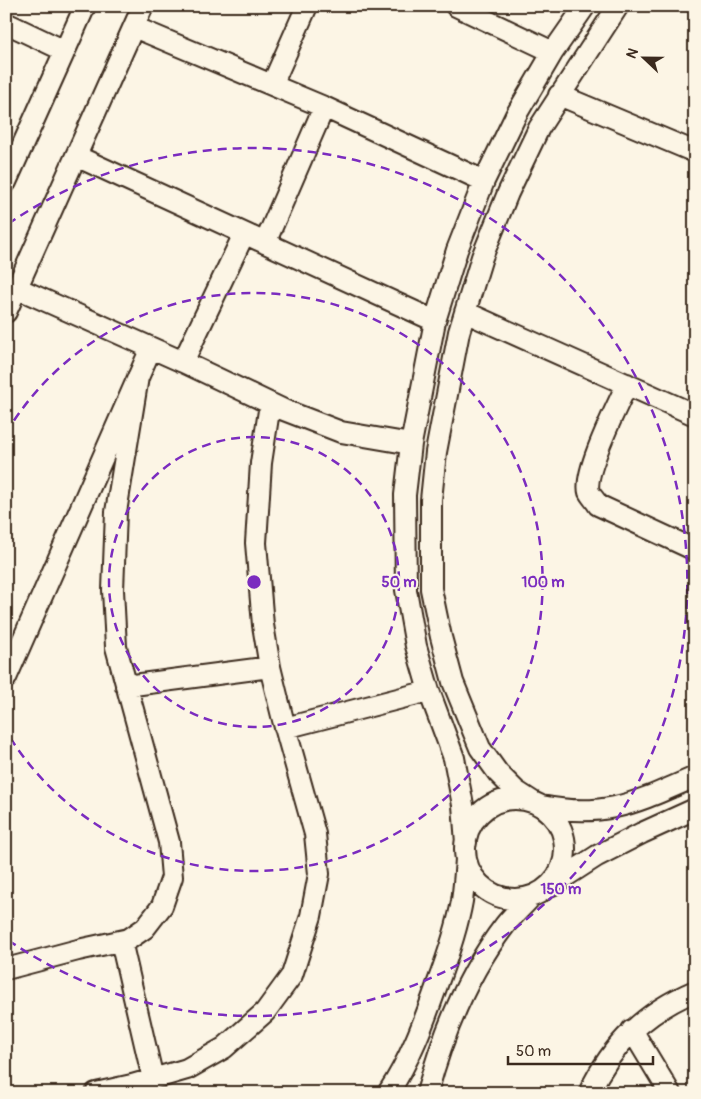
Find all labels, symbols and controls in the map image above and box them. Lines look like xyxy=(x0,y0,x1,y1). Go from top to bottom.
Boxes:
north arrow xyxy=(618,32,668,82)
text: N xyxy=(623,46,642,61)
centre of rings xyxy=(245,573,263,591)
text: 50 m xyxy=(382,573,416,592)
text: 100 m xyxy=(522,573,564,592)
text: 150 m xyxy=(541,880,581,899)
scale bar xyxy=(508,1034,654,1066)
text: 50 m xyxy=(516,1042,551,1061)

